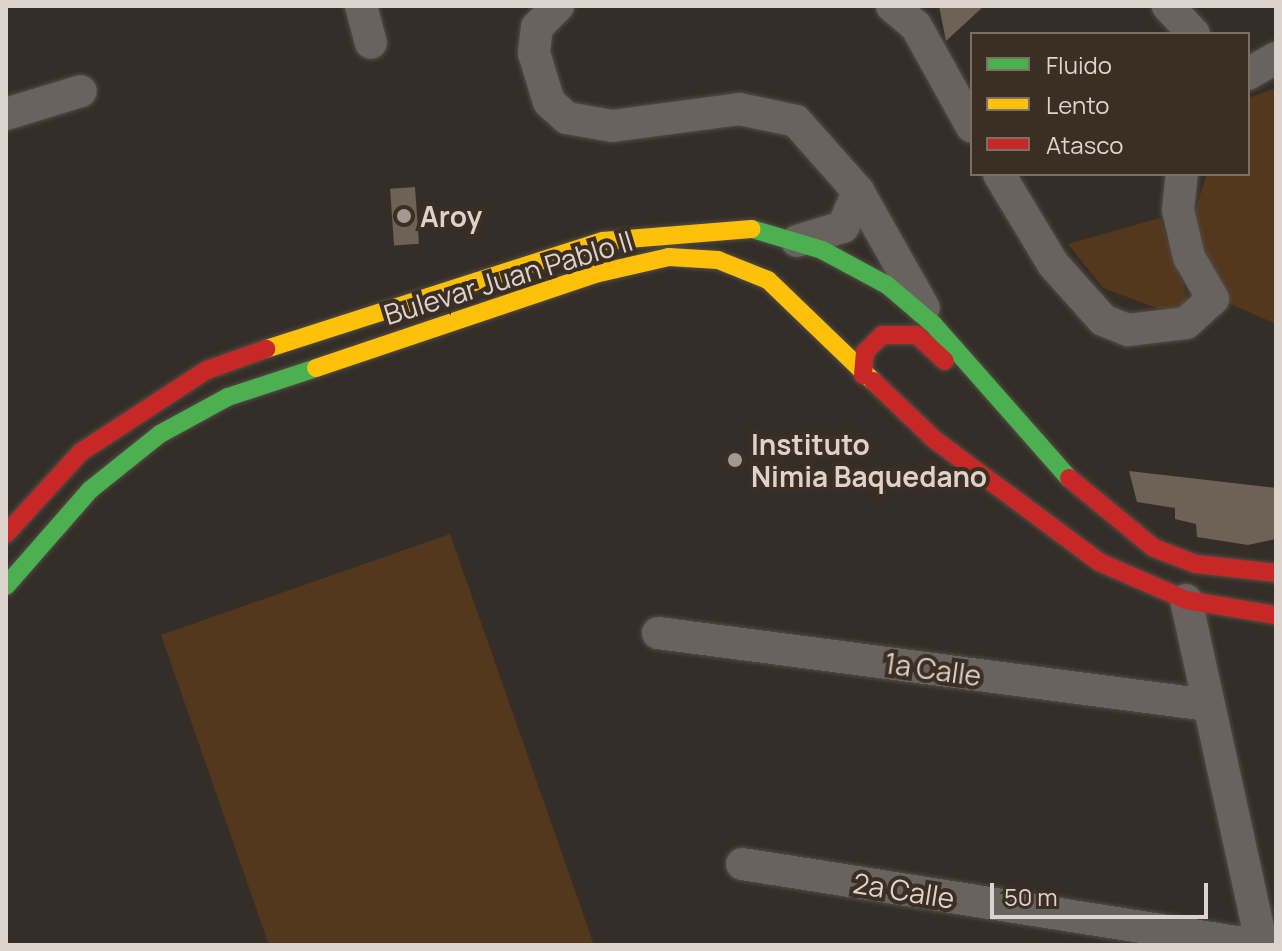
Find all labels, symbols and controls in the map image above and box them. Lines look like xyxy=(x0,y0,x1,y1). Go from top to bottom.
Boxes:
legend xyxy=(970,32,1250,176)
text: Fluido xyxy=(1046,48,1112,81)
text: Lento xyxy=(1046,88,1110,121)
text: Atasco xyxy=(1046,128,1123,161)
place label: Aroy xyxy=(420,199,482,233)
marker: Aroy xyxy=(395,207,413,225)
street label: Bulevar Juan Pablo II xyxy=(380,223,636,331)
place label: Instituto Nimia Baquedano xyxy=(751,427,987,493)
marker: Instituto Nimia Baquedano xyxy=(726,451,744,469)
street label: 1a Calle xyxy=(883,646,983,692)
street label: 2a Calle xyxy=(851,865,957,915)
scale bar xyxy=(994,867,1212,917)
text: 50 m xyxy=(1004,880,1058,913)

